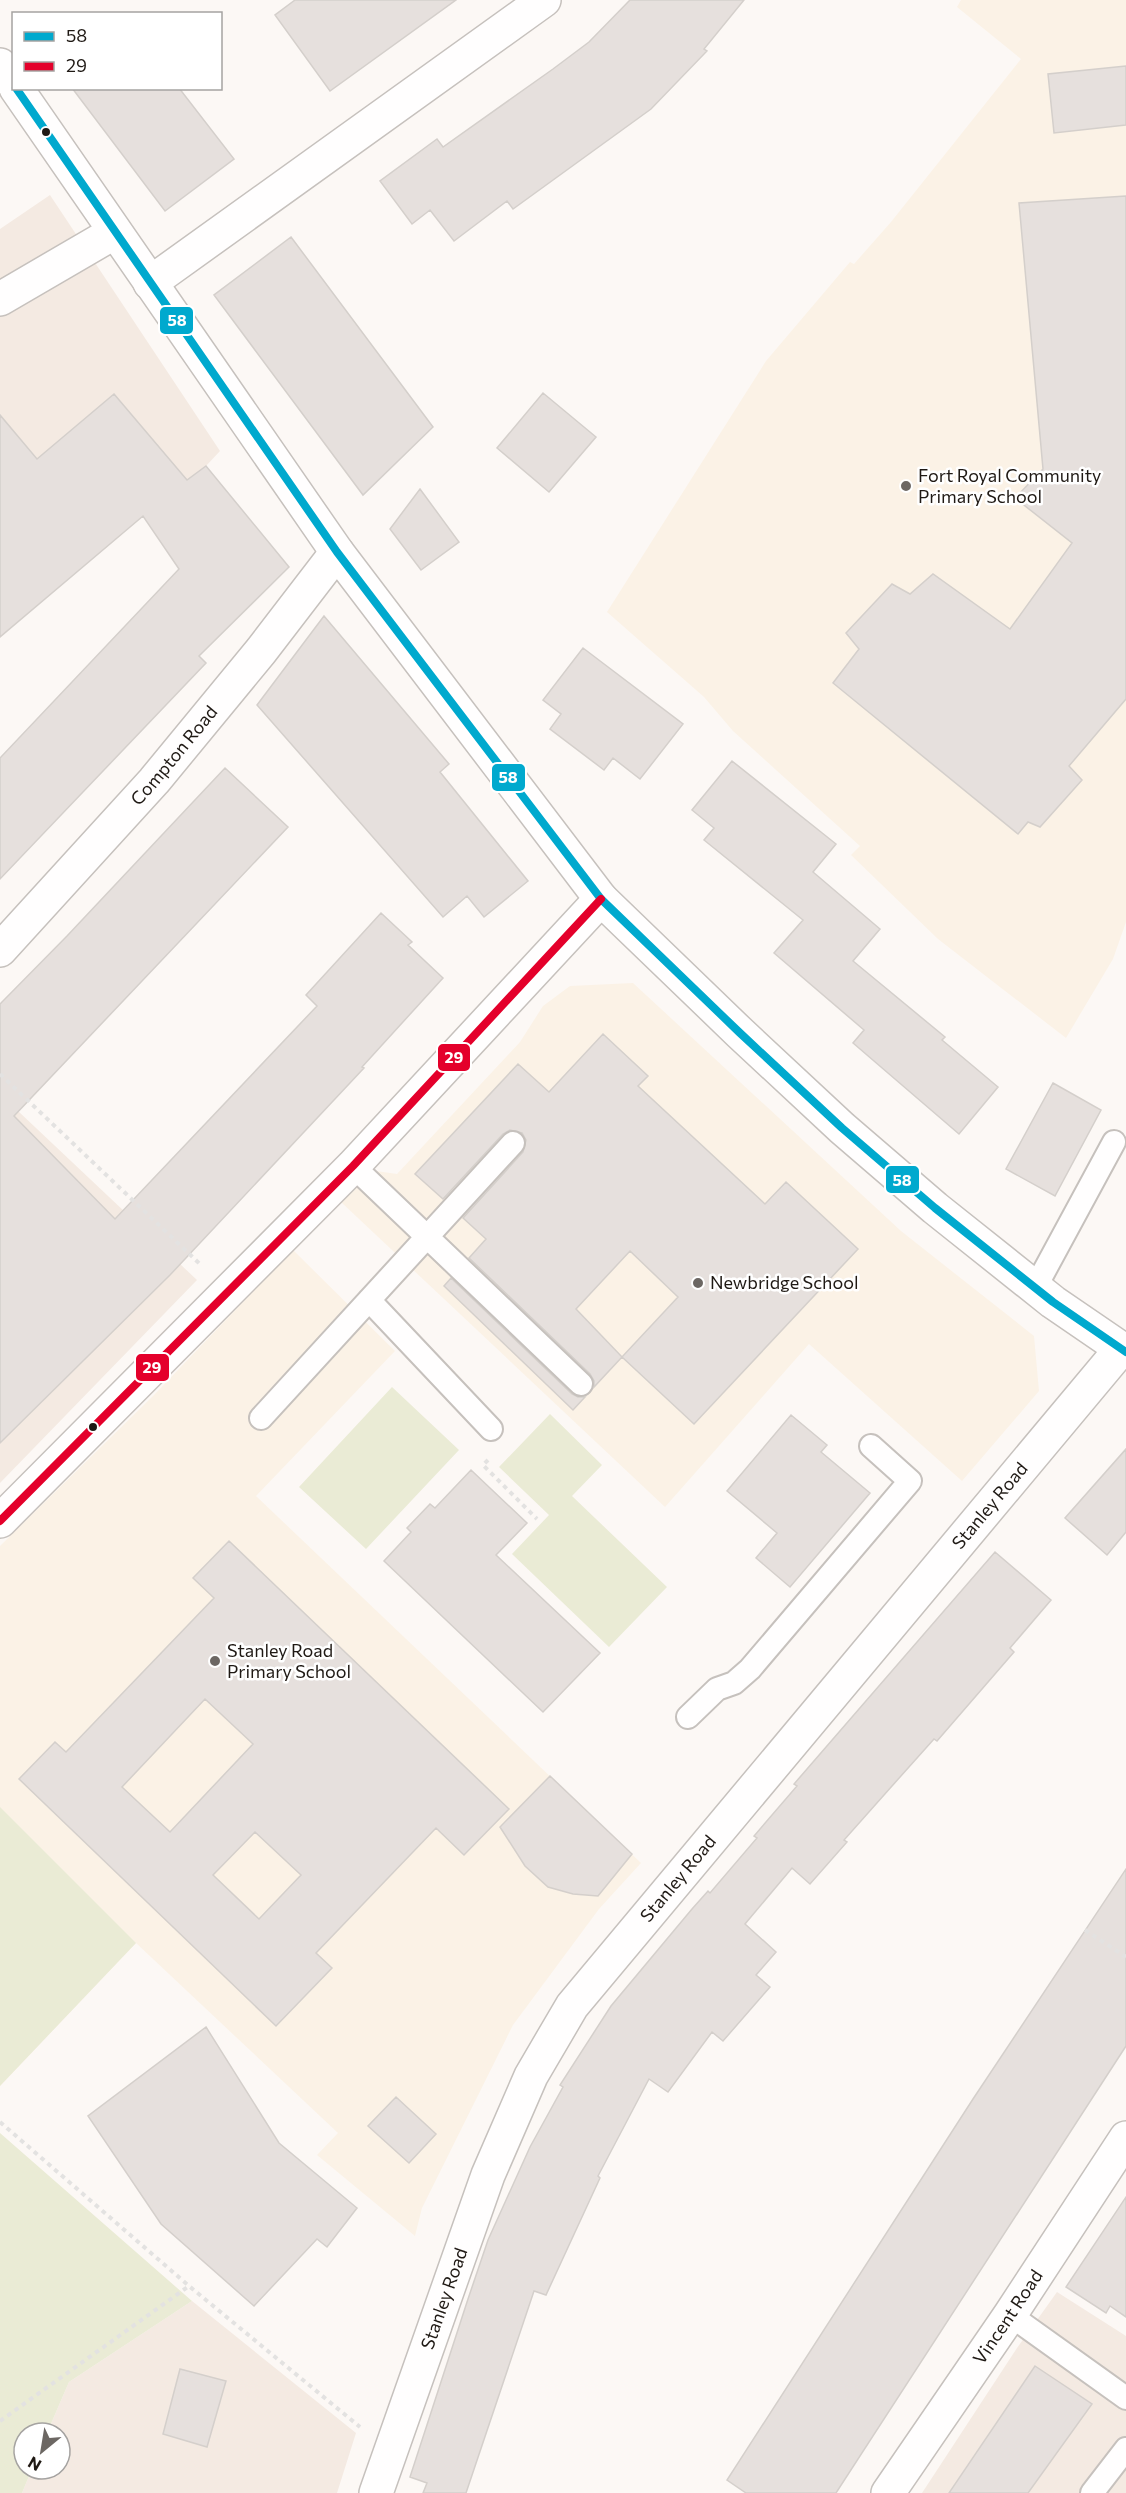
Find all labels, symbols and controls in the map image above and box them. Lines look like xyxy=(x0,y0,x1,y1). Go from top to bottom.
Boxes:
legend xyxy=(12,12,222,90)
text: 58 xyxy=(66,24,87,46)
text: 29 xyxy=(66,54,87,76)
unlabelled marker xyxy=(40,126,52,138)
line badge: 58 xyxy=(159,306,194,335)
text: 58 xyxy=(167,310,187,329)
place label: Fort Royal Community Primary School xyxy=(918,464,1101,507)
marker: Fort Royal Community Primary School xyxy=(899,479,913,493)
street label: Compton Road xyxy=(125,701,221,809)
line badge: 58 xyxy=(491,763,526,792)
text: 58 xyxy=(498,767,518,786)
line badge: 29 xyxy=(437,1043,471,1072)
text: 29 xyxy=(445,1047,464,1066)
line badge: 58 xyxy=(885,1165,920,1194)
text: 58 xyxy=(892,1170,912,1189)
place label: Newbridge School xyxy=(710,1271,858,1293)
marker: Newbridge School xyxy=(691,1276,705,1290)
line badge: 29 xyxy=(135,1353,170,1382)
text: 29 xyxy=(143,1357,162,1376)
unlabelled marker xyxy=(87,1421,99,1433)
street label: Stanley Road xyxy=(947,1457,1032,1553)
place label: Stanley Road Primary School xyxy=(227,1639,351,1682)
marker: Stanley Road Primary School xyxy=(208,1654,222,1668)
street label: Stanley Road xyxy=(635,1830,720,1926)
street label: Stanley Road xyxy=(415,2245,472,2352)
street label: Vincent Road xyxy=(968,2265,1047,2368)
north arrow xyxy=(12,2421,72,2481)
text: N xyxy=(24,2453,44,2476)

